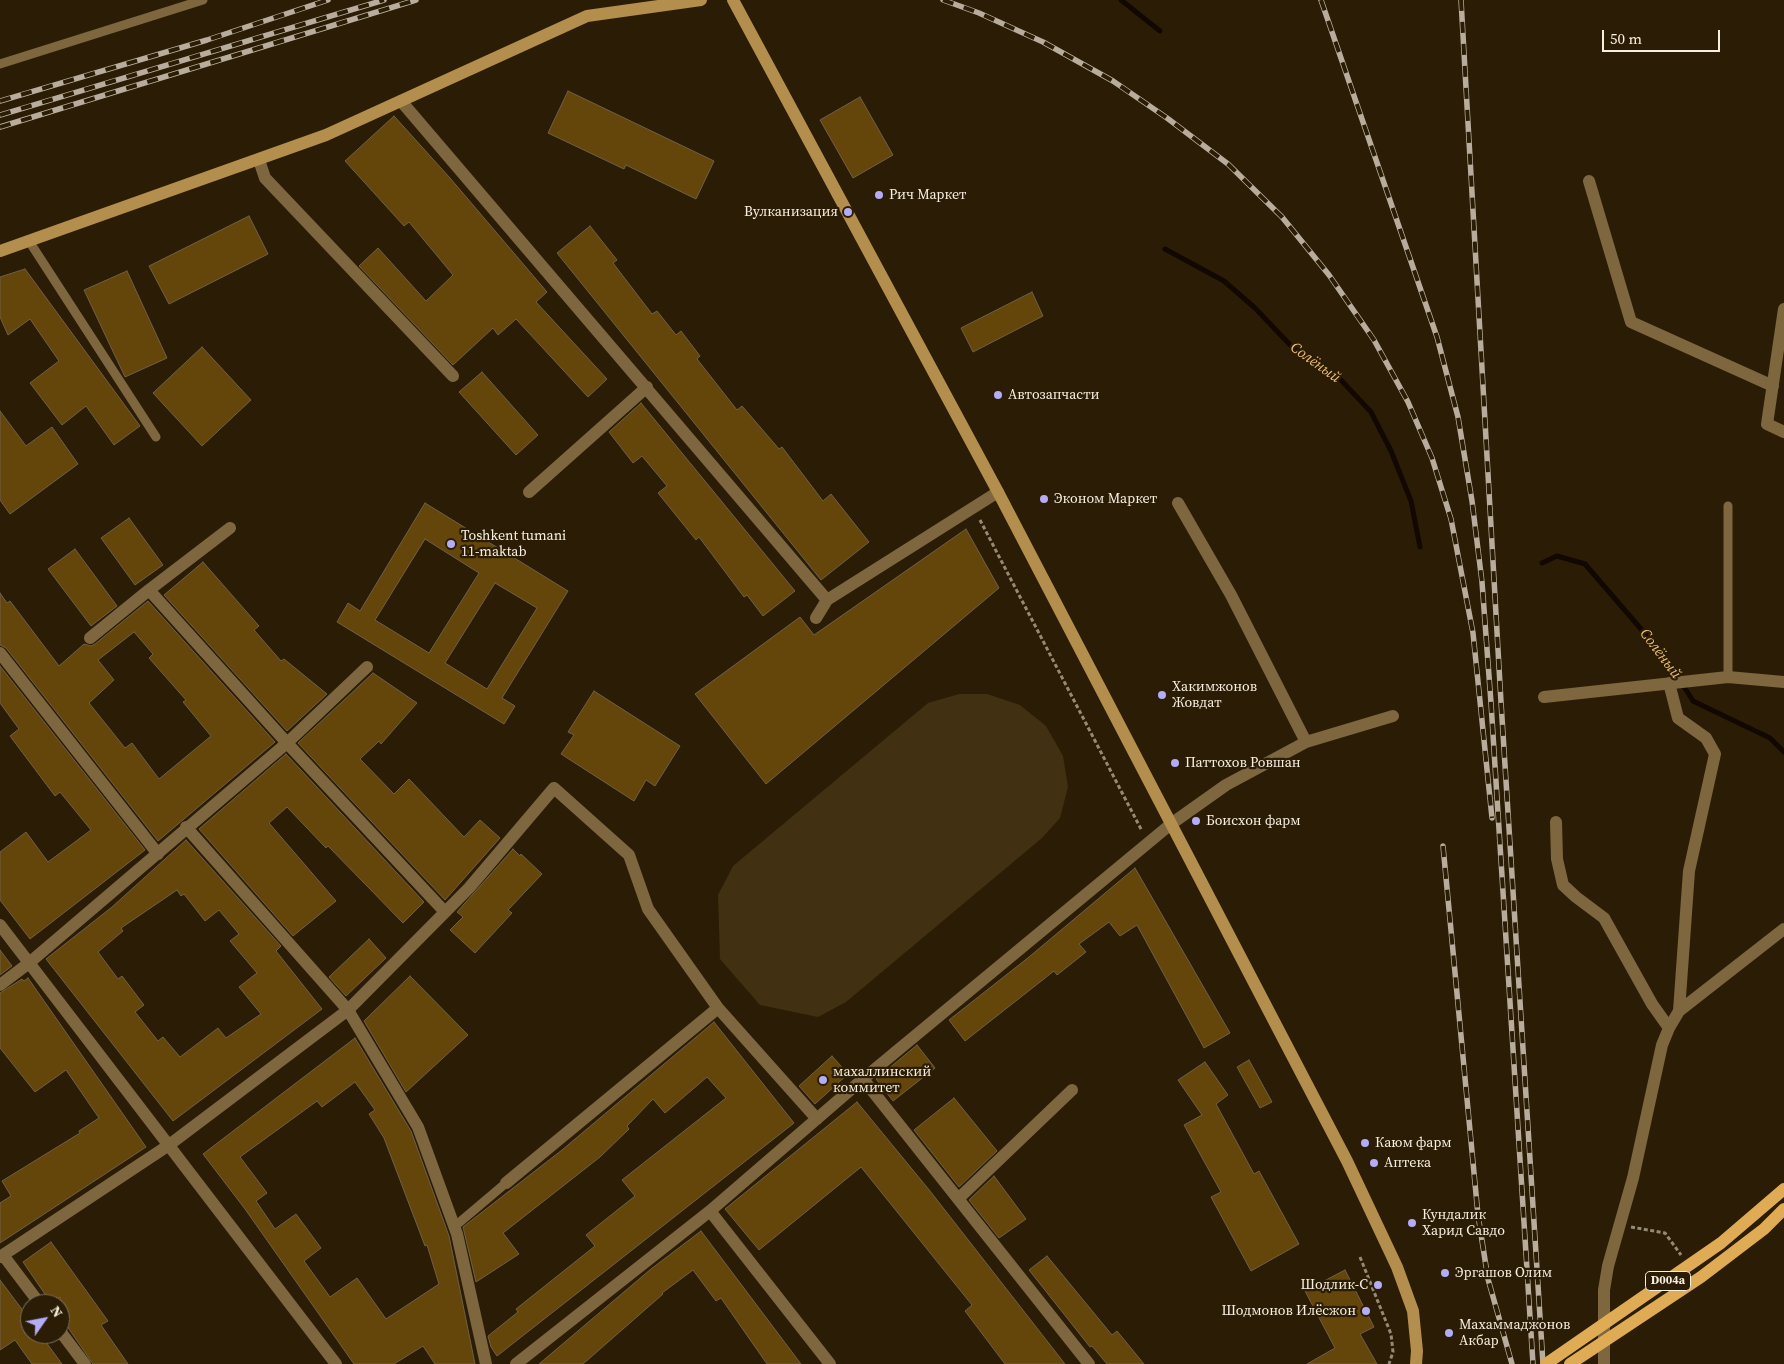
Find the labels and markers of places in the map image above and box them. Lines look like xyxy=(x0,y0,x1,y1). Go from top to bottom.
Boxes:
place label: Рич Маркет xyxy=(889,187,967,203)
marker: Рич Маркет xyxy=(873,189,885,201)
place label: Вулканизация xyxy=(744,204,838,220)
marker: Вулканизация xyxy=(842,206,854,218)
place label: Автозапчасти xyxy=(1008,387,1100,403)
marker: Автозапчасти xyxy=(992,389,1004,401)
place label: Эконом Маркет xyxy=(1054,491,1157,507)
marker: Эконом Маркет xyxy=(1038,493,1050,505)
place label: Toshkent tumani 11-maktab xyxy=(461,528,566,560)
marker: Toshkent tumani 11-maktab xyxy=(445,538,457,550)
place label: Хакимжонов Жовдат xyxy=(1172,679,1257,712)
marker: Хакимжонов Жовдат xyxy=(1156,689,1168,701)
place label: Паттохов Ровшан xyxy=(1185,755,1301,771)
marker: Паттохов Ровшан xyxy=(1169,757,1181,769)
place label: Боисхон фарм xyxy=(1206,813,1301,829)
marker: Боисхон фарм xyxy=(1190,815,1202,827)
place label: махаллинский коммитет xyxy=(833,1064,931,1096)
marker: махаллинский коммитет xyxy=(817,1074,829,1086)
place label: Каюм фарм xyxy=(1375,1135,1452,1151)
marker: Каюм фарм xyxy=(1359,1137,1371,1149)
place label: Аптека xyxy=(1384,1155,1431,1171)
marker: Аптека xyxy=(1368,1157,1380,1169)
place label: Кундалик Харид Савдо xyxy=(1422,1207,1505,1240)
marker: Кундалик Харид Савдо xyxy=(1406,1217,1418,1229)
place label: Эргашов Олим xyxy=(1455,1265,1552,1281)
marker: Эргашов Олим xyxy=(1439,1267,1451,1279)
place label: Шодлик-С xyxy=(1301,1277,1368,1293)
marker: Шодлик-С xyxy=(1372,1279,1384,1291)
place label: Шодмонов Илёсжон xyxy=(1222,1303,1356,1319)
marker: Шодмонов Илёсжон xyxy=(1360,1305,1372,1317)
place label: Махаммаджонов Акбар xyxy=(1459,1317,1570,1350)
marker: Махаммаджонов Акбар xyxy=(1443,1327,1455,1339)

